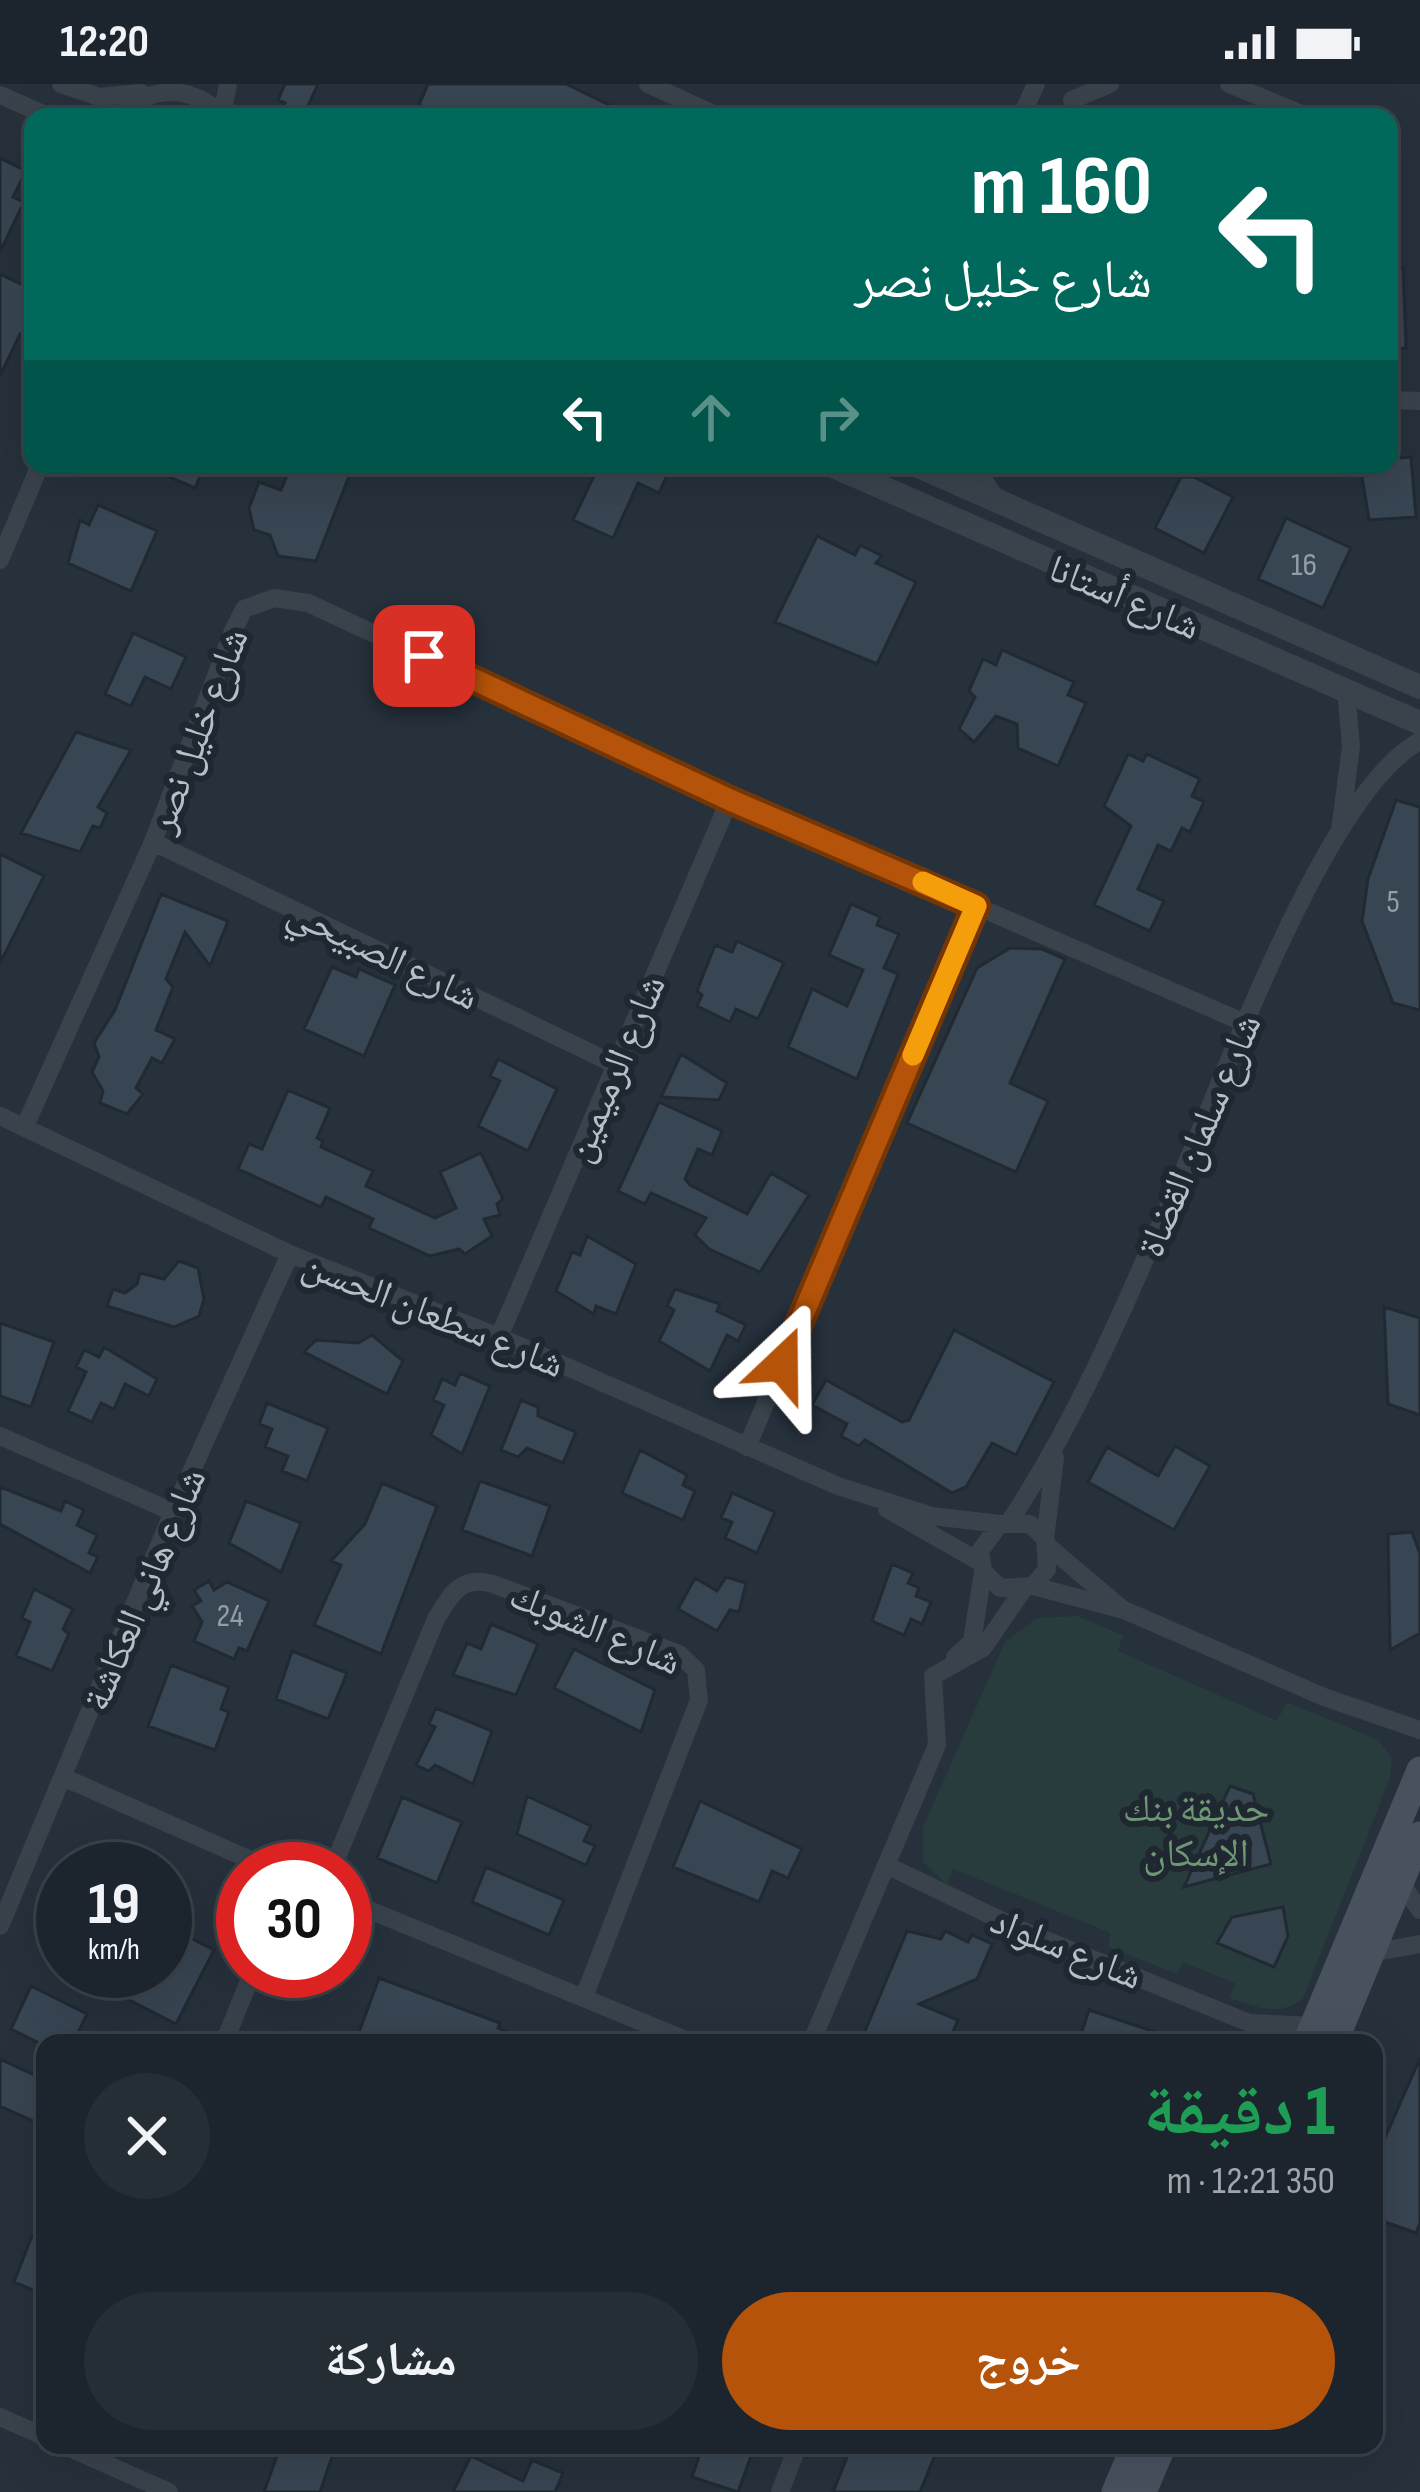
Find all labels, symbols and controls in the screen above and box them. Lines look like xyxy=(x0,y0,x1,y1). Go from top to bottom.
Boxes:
text: 12:20 xyxy=(60,15,149,70)
text: 160 m xyxy=(971,137,1152,238)
icon: left xyxy=(1194,156,1350,312)
text: شارع خليل نصر xyxy=(855,248,1152,313)
icon: left xyxy=(552,384,618,450)
icon: ahead xyxy=(678,384,744,450)
icon: right xyxy=(804,384,870,450)
street label: شارع أستانا xyxy=(1041,544,1207,651)
house number: 16 xyxy=(1291,545,1317,585)
pin xyxy=(373,605,475,707)
street label: شارع خليل نصر xyxy=(139,622,260,841)
icon: arrive xyxy=(391,623,457,689)
house number: 5 xyxy=(1386,882,1400,922)
street label: شارع الصبيحي xyxy=(277,889,486,1027)
street label: شارع الرميمين xyxy=(556,968,677,1169)
street label: شارع سلمان القضاة xyxy=(1128,1007,1273,1265)
street label: شارع سطعان الحسن xyxy=(295,1241,571,1389)
position arrow xyxy=(719,1301,845,1427)
street label: شارع هاني العكاشة xyxy=(73,1462,223,1720)
street label: شارع الشوبك xyxy=(502,1572,688,1686)
house number: 24 xyxy=(216,1596,244,1636)
park label: حديقة بنك الإسكان xyxy=(1123,1786,1269,1878)
speed limit sign: 30 xyxy=(216,1842,372,1998)
text: 19 xyxy=(88,1869,140,1941)
street label: شارع سلواد xyxy=(983,1898,1149,2001)
text: km/h xyxy=(88,1932,140,1968)
text: 1 دقيقة xyxy=(1143,2069,1335,2156)
button: close xyxy=(84,2073,210,2199)
text: 350 m · 12:21 xyxy=(1167,2158,1335,2205)
button: مشاركة xyxy=(84,2292,698,2430)
button: خروج xyxy=(722,2292,1335,2430)

